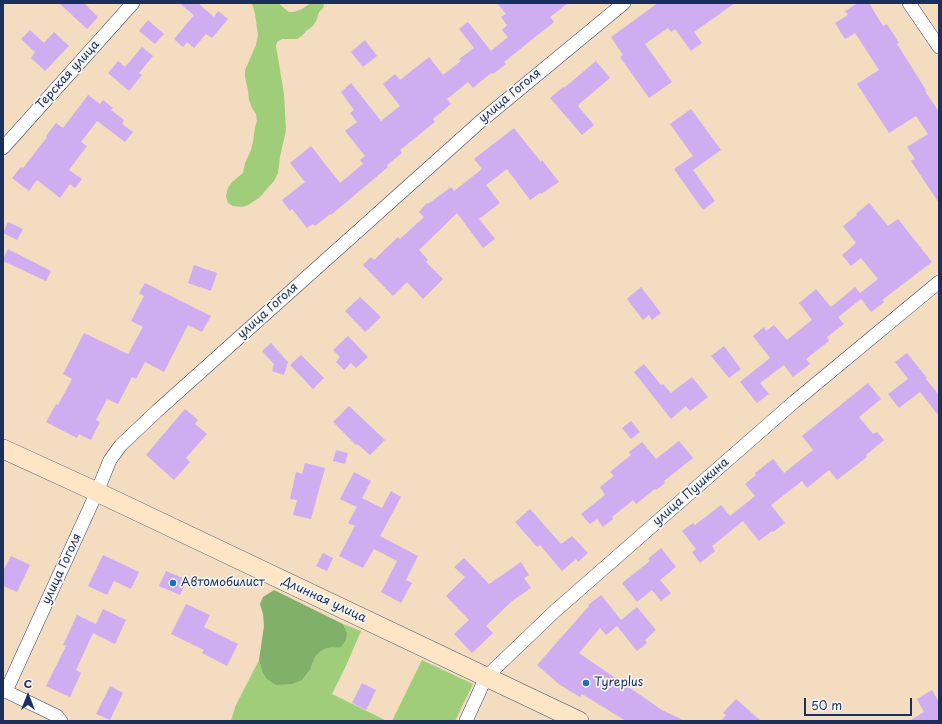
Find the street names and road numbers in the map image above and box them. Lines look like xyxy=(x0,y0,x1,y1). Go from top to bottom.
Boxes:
street label: Терская улица xyxy=(33,38,103,112)
street label: улица Гоголя xyxy=(476,66,544,126)
street label: улица Гоголя xyxy=(235,280,301,342)
street label: улица Пушкина xyxy=(650,455,732,529)
street label: улица Гоголя xyxy=(39,531,85,607)
street label: Длинная улица xyxy=(280,574,368,626)

